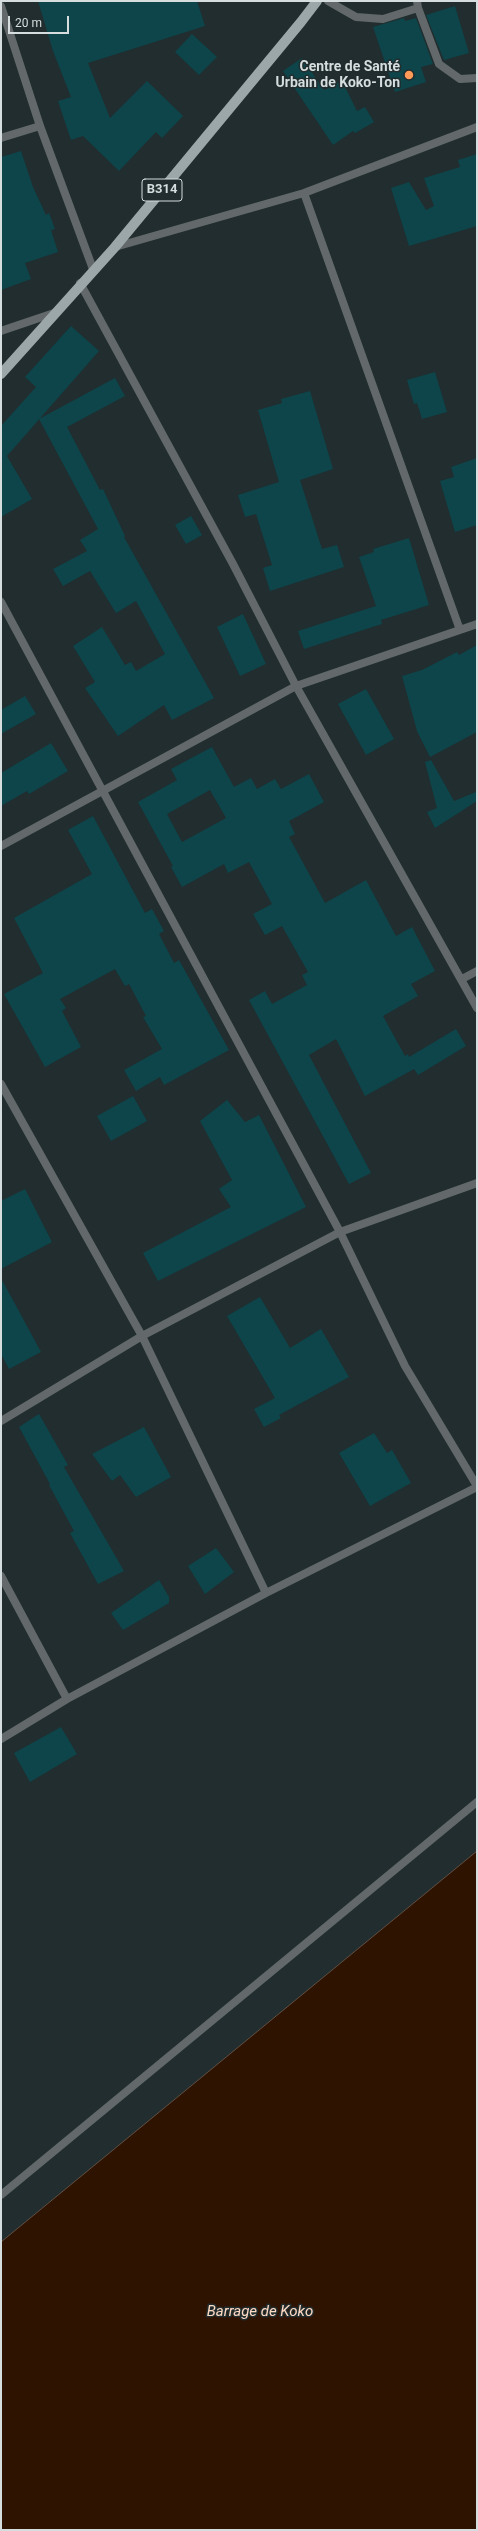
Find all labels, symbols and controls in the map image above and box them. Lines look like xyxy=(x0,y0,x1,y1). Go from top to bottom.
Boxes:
scale bar xyxy=(10,8,71,34)
text: 20 m xyxy=(15,16,42,30)
place label: Centre de Santé Urbain de Koko-Ton xyxy=(276,59,400,92)
marker: Centre de Santé Urbain de Koko-Ton xyxy=(403,69,415,81)
road number: B314 xyxy=(142,179,182,201)
water label: Barrage de Koko xyxy=(207,2303,313,2321)

